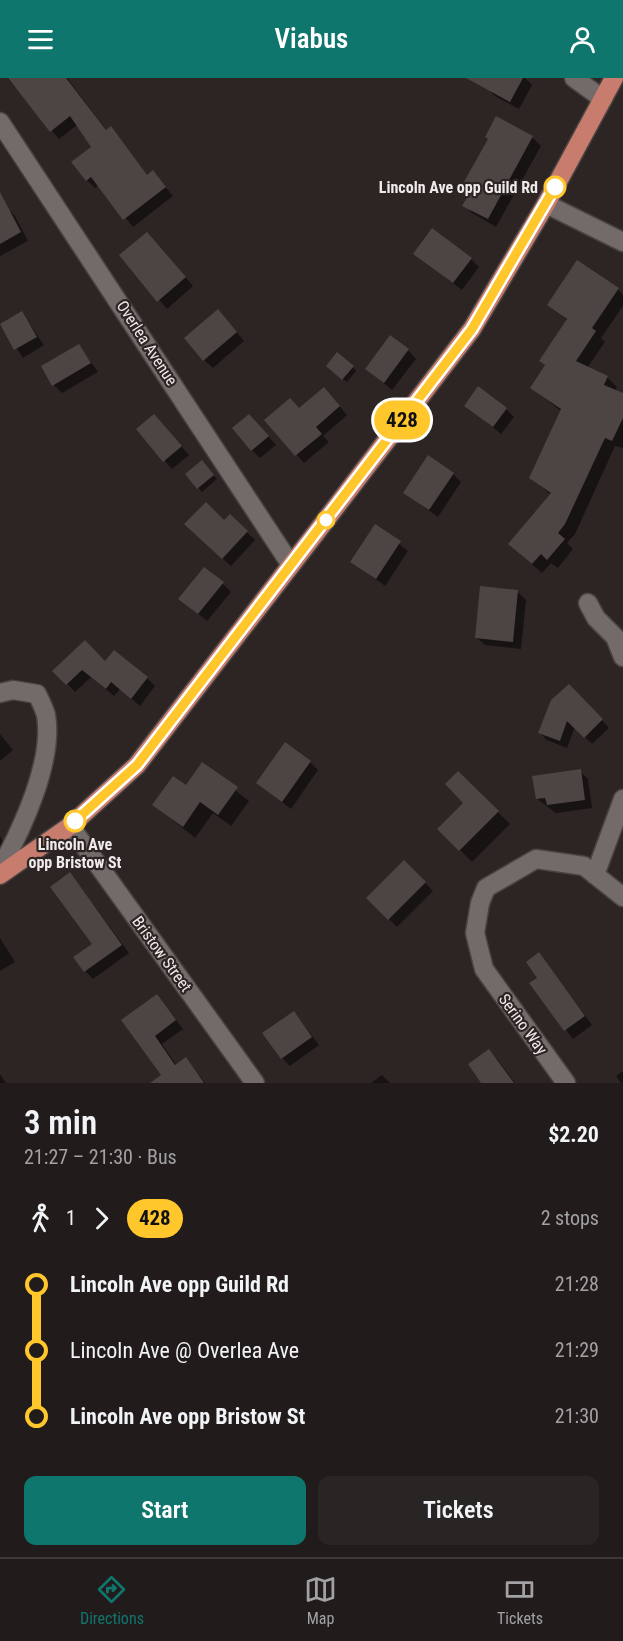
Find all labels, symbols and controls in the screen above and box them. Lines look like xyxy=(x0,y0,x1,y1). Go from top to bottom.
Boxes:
icon: menu xyxy=(24,23,57,56)
text: Viabus xyxy=(275,23,348,55)
icon: person xyxy=(566,23,599,56)
marker: Lincoln Ave opp Guild Rd xyxy=(544,176,566,198)
place label: Lincoln Ave opp Guild Rd xyxy=(379,178,538,197)
street label: Overlea Avenue xyxy=(113,297,181,389)
line badge: 428 xyxy=(368,400,436,440)
text: 428 xyxy=(386,408,418,432)
unlabelled marker xyxy=(317,511,335,529)
marker: Lincoln Ave opp Bristow St xyxy=(64,810,86,832)
place label: Lincoln Ave opp Bristow St xyxy=(28,835,122,872)
street label: Bristow Street xyxy=(128,913,196,996)
street label: Serino Way xyxy=(495,990,551,1058)
text: 3 min xyxy=(24,1103,97,1142)
text: $2.20 xyxy=(548,1122,599,1147)
text: 21:27 – 21:30 · Bus xyxy=(24,1145,177,1169)
icon: walk xyxy=(24,1202,57,1235)
icon: forward xyxy=(85,1202,118,1235)
text: 1 xyxy=(66,1206,76,1230)
text: 428 xyxy=(139,1206,171,1230)
text: 2 stops xyxy=(541,1206,599,1230)
text: Lincoln Ave opp Guild Rd xyxy=(70,1272,289,1297)
text: 21:28 xyxy=(555,1272,599,1296)
text: Lincoln Ave @ Overlea Ave xyxy=(70,1338,299,1363)
text: 21:29 xyxy=(555,1338,599,1362)
text: Lincoln Ave opp Bristow St xyxy=(70,1404,305,1429)
text: 21:30 xyxy=(555,1404,599,1428)
button: Start xyxy=(24,1476,306,1545)
button: Tickets xyxy=(318,1476,599,1545)
tab: Directions xyxy=(80,1573,144,1628)
tab: Map xyxy=(304,1573,337,1628)
tab: Tickets xyxy=(497,1573,543,1628)

